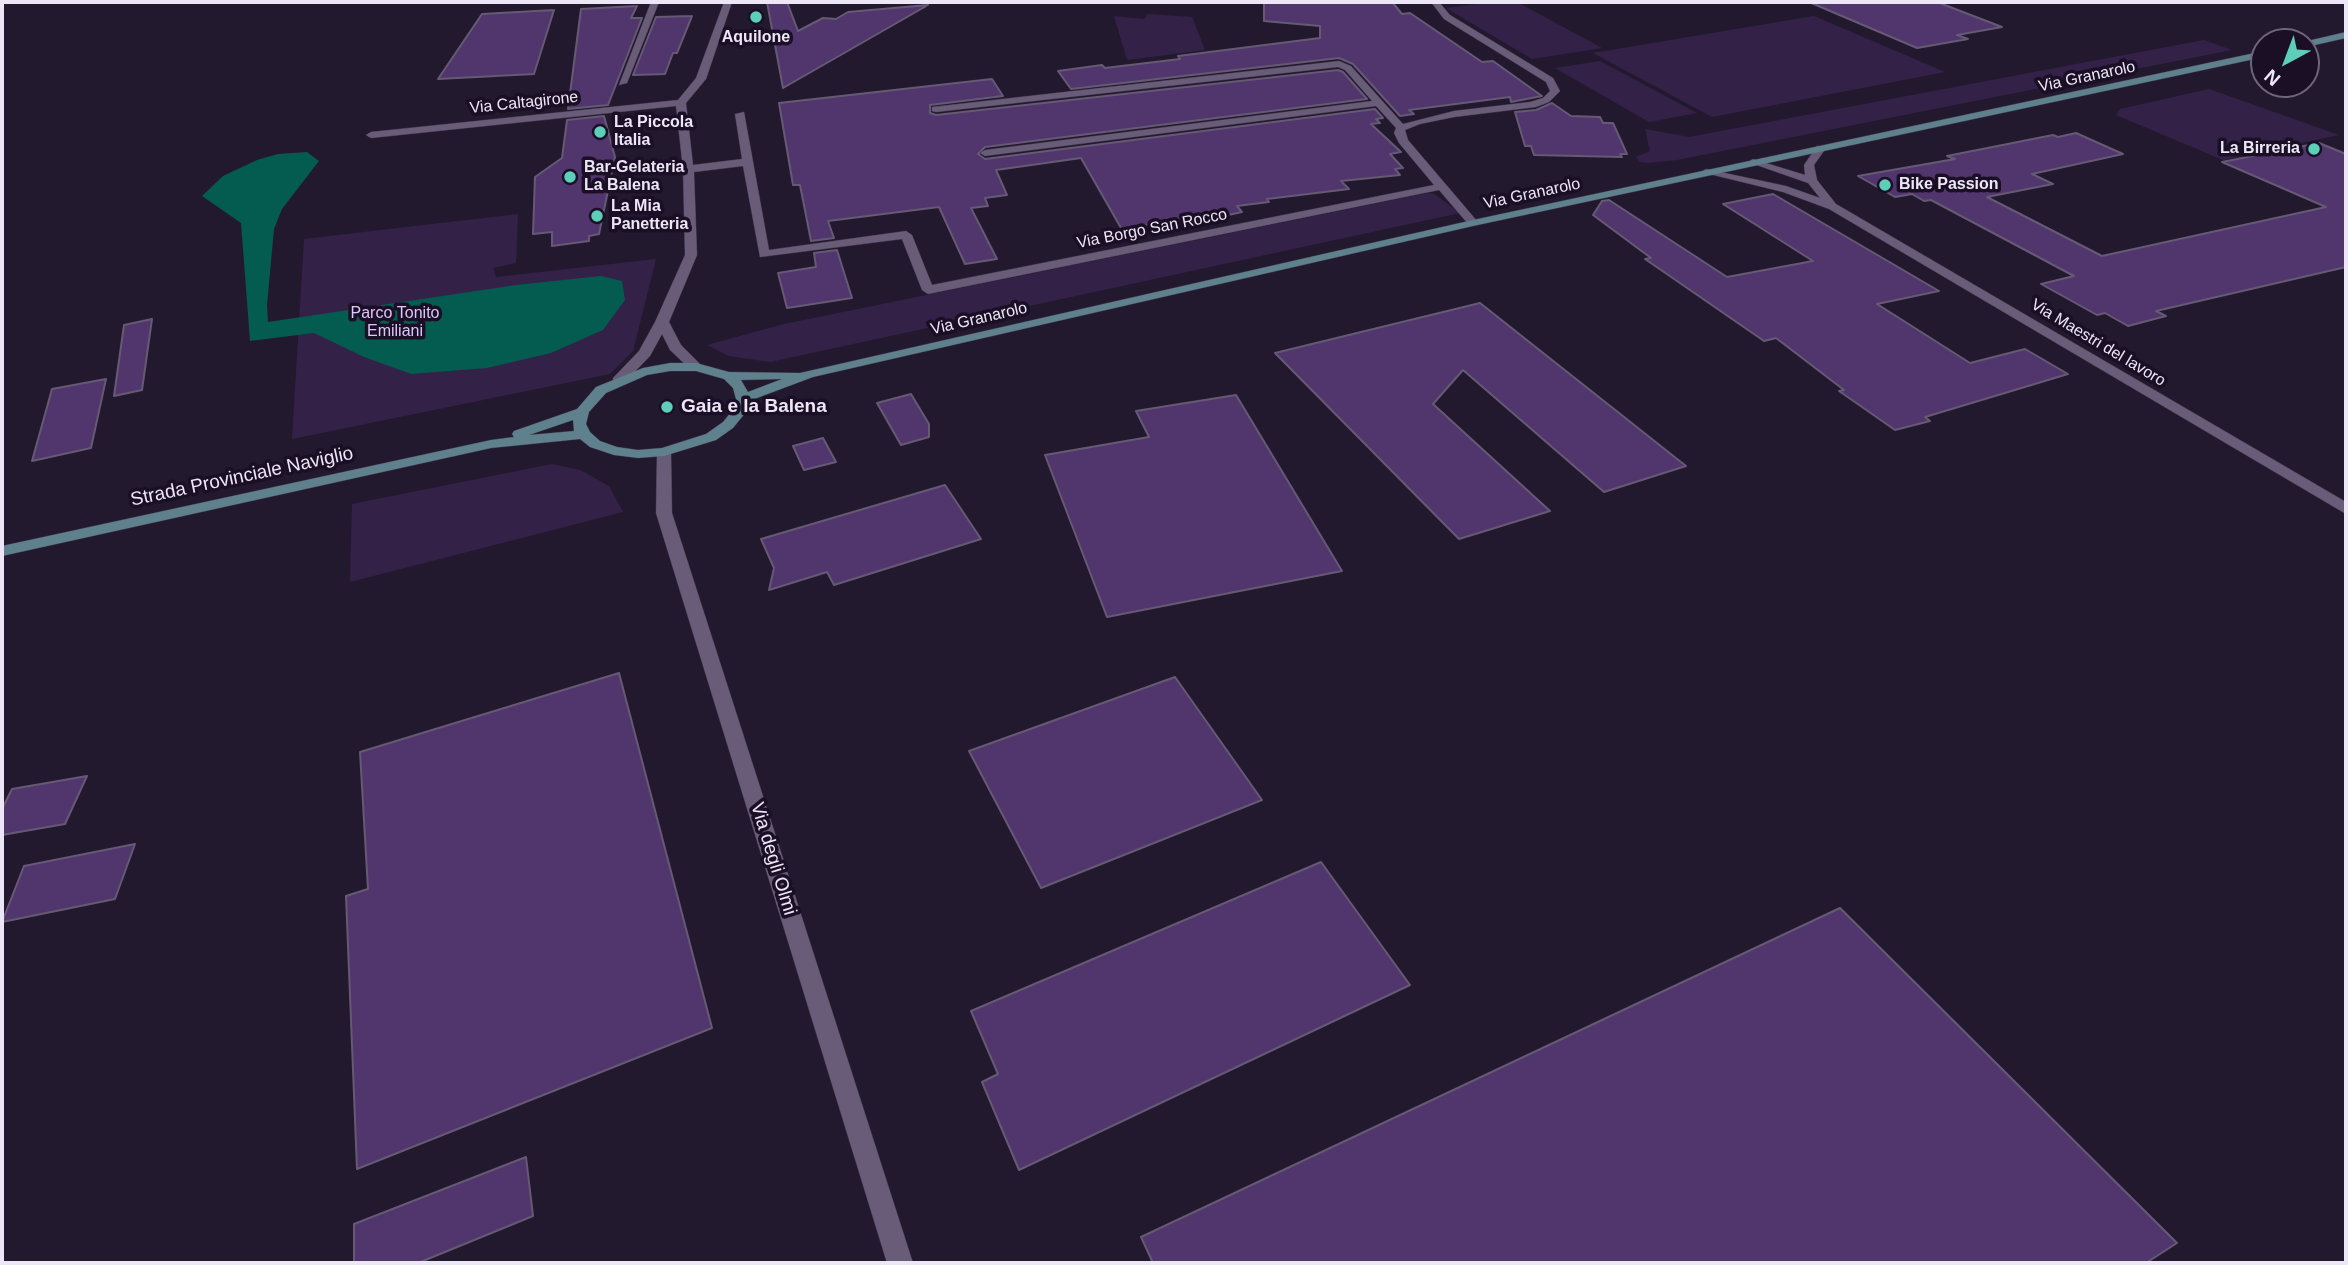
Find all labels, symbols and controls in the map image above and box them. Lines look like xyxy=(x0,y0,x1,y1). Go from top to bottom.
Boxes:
marker: Aquilone xyxy=(748,9,764,25)
place label: Aquilone xyxy=(722,28,790,48)
north arrow xyxy=(2250,28,2320,98)
street label: Via Granarolo xyxy=(2037,57,2137,97)
text: N xyxy=(2260,65,2284,90)
street label: Via Caltagirone xyxy=(469,88,579,118)
place label: La Piccola Italia xyxy=(614,113,693,151)
marker: La Piccola Italia xyxy=(592,124,608,140)
place label: La Birreria xyxy=(2220,139,2300,159)
marker: La Birreria xyxy=(2306,141,2322,157)
place label: Bar-Gelateria La Balena xyxy=(584,158,684,196)
marker: Bar-Gelateria La Balena xyxy=(562,169,578,185)
street label: Via Granarolo xyxy=(1482,174,1582,214)
place label: Bike Passion xyxy=(1899,175,1999,195)
marker: Bike Passion xyxy=(1877,177,1893,193)
place label: La Mia Panetteria xyxy=(611,197,688,235)
street label: Via Borgo San Rocco xyxy=(1075,205,1229,253)
marker: La Mia Panetteria xyxy=(589,208,605,224)
street label: Via Maestri del lavoro xyxy=(2027,295,2169,391)
street label: Via Granarolo xyxy=(929,299,1029,339)
park label: Parco Tonito Emiliani xyxy=(351,304,439,342)
place label: Gaia e la Balena xyxy=(681,396,827,418)
marker: Gaia e la Balena xyxy=(659,399,675,415)
street label: Strada Provinciale Naviglio xyxy=(129,442,355,512)
street label: Via degli Olmi xyxy=(745,800,801,918)

